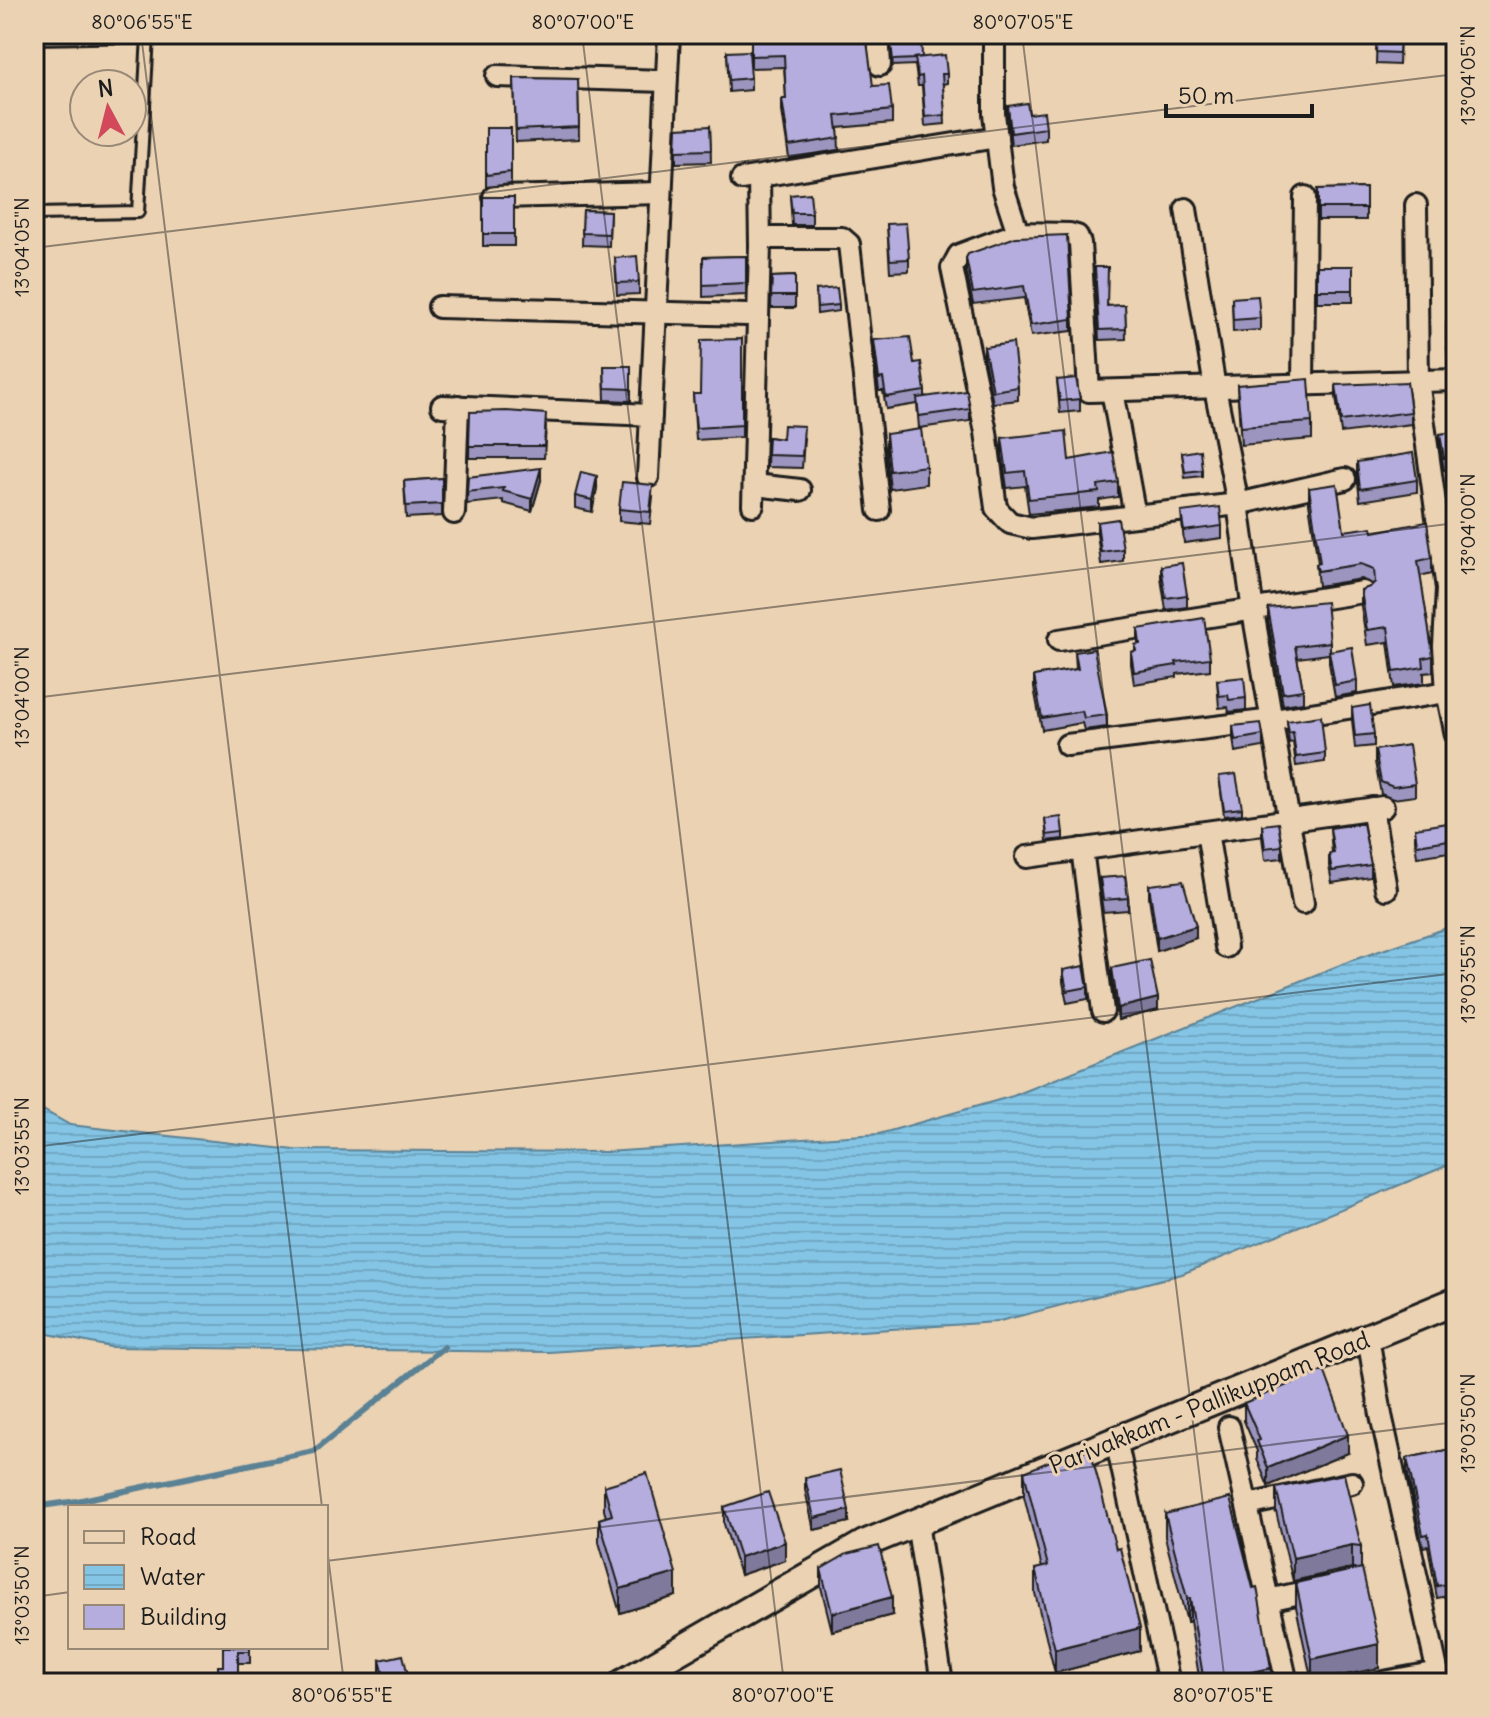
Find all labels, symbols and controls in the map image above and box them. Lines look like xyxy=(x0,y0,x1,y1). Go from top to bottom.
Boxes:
text: 80°06'55"E xyxy=(91,9,193,34)
text: 80°07'00"E xyxy=(532,9,634,34)
text: 80°07'05"E xyxy=(972,9,1074,34)
text: 13°04'05"N xyxy=(1455,25,1480,125)
north arrow xyxy=(68,68,148,148)
scale bar xyxy=(1166,68,1312,118)
text: N xyxy=(96,73,115,103)
text: 50 m xyxy=(1178,80,1234,110)
text: 13°04'05"N xyxy=(9,197,34,297)
text: 13°04'00"N xyxy=(1455,473,1480,575)
text: 13°04'00"N xyxy=(9,646,34,748)
text: 13°03'55"N xyxy=(1455,925,1480,1023)
text: 13°03'55"N xyxy=(9,1097,34,1195)
street label: Parivakkam - Pallikuppam Road xyxy=(1044,1324,1374,1480)
text: 13°03'50"N xyxy=(1455,1373,1480,1473)
legend xyxy=(68,1505,328,1649)
text: Road xyxy=(140,1521,196,1551)
text: 13°03'50"N xyxy=(9,1545,34,1645)
text: Water xyxy=(140,1561,205,1591)
text: Building xyxy=(140,1601,227,1631)
text: 80°06'55"E xyxy=(291,1682,393,1707)
text: 80°07'00"E xyxy=(732,1682,834,1707)
text: 80°07'05"E xyxy=(1172,1682,1274,1707)

